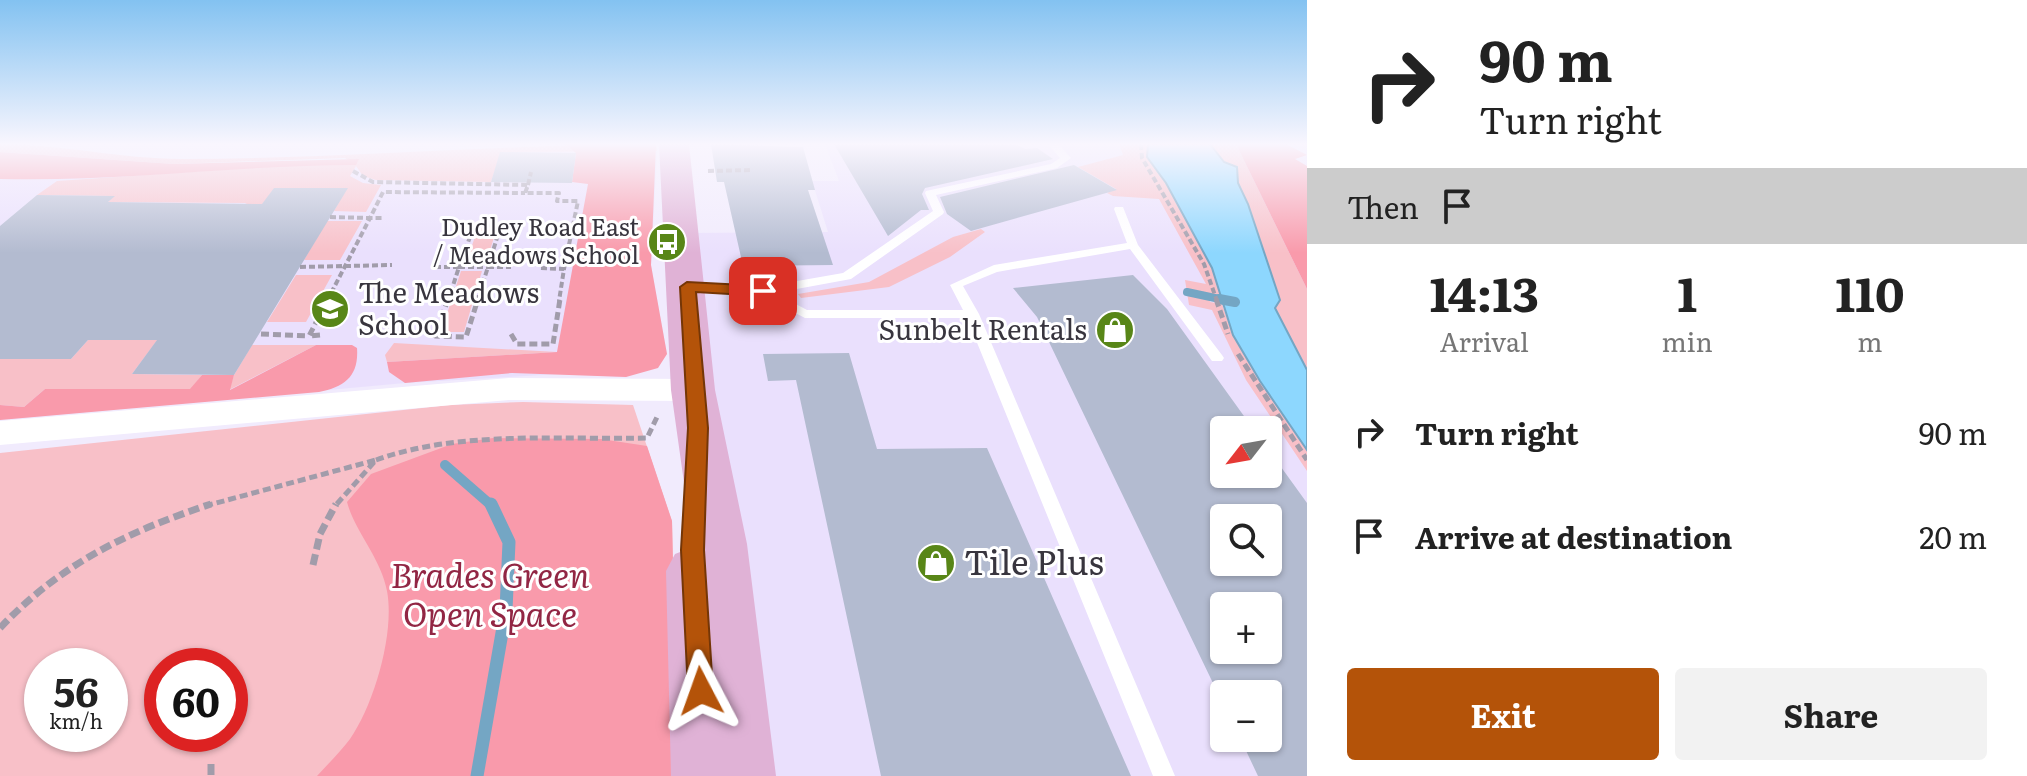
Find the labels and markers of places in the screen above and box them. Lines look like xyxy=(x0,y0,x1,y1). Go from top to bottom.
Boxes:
place label: Dudley Road East / Meadows School xyxy=(433,208,639,271)
bus stop icon: Dudley Road East / Meadows School xyxy=(646,221,688,263)
pin xyxy=(729,257,797,325)
place label: The Meadows School xyxy=(358,270,539,344)
school or university icon: The Meadows School xyxy=(309,288,351,330)
place label: Sunbelt Rentals xyxy=(878,307,1087,349)
shop icon: Sunbelt Rentals xyxy=(1094,309,1136,351)
place label: Tile Plus xyxy=(964,535,1104,585)
shop icon: Tile Plus xyxy=(915,542,957,584)

